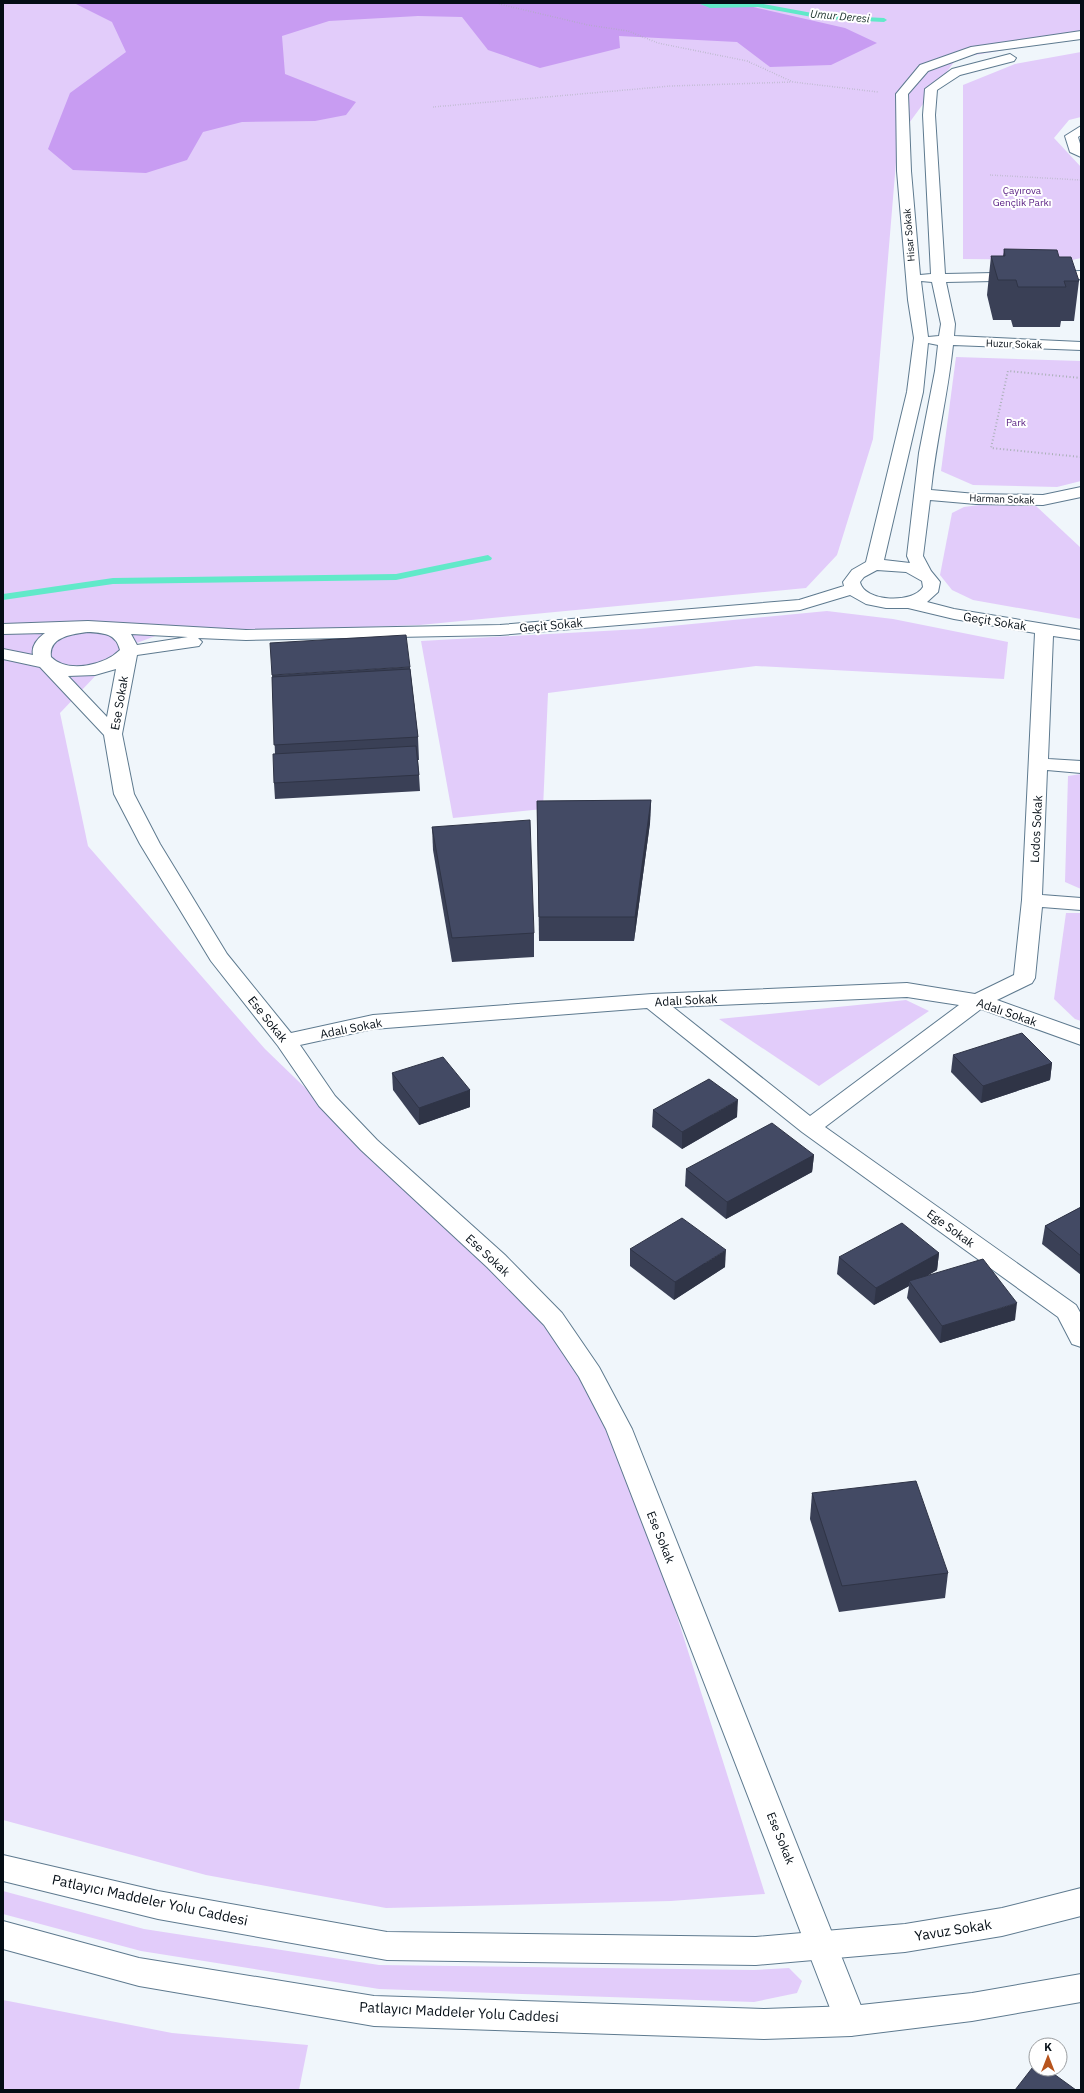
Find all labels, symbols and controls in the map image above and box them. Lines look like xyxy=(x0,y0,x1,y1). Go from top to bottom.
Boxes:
water label: Umur Deresi xyxy=(810,6,870,26)
park label: Çayırova Gençlik Parkı xyxy=(993,184,1051,209)
street label: Hisar Sokak xyxy=(900,207,918,262)
street label: Huzur Sokak xyxy=(986,337,1043,352)
park label: Park xyxy=(1006,416,1027,429)
street label: Harman Sokak xyxy=(969,491,1036,507)
street label: Geçit Sokak xyxy=(962,609,1028,633)
street label: Geçit Sokak xyxy=(519,615,584,635)
street label: Ese Sokak xyxy=(107,674,131,731)
street label: Lodos Sokak xyxy=(1027,794,1045,863)
street label: Adalı Sokak xyxy=(654,991,718,1009)
street label: Ese Sokak xyxy=(245,993,292,1046)
street label: Adalı Sokak xyxy=(975,995,1040,1030)
street label: Adalı Sokak xyxy=(319,1015,384,1041)
street label: Ege Sokak xyxy=(924,1206,978,1251)
street label: Ese Sokak xyxy=(463,1231,514,1280)
street label: Ese Sokak xyxy=(644,1509,678,1566)
street label: Ese Sokak xyxy=(764,1810,798,1867)
street label: Patlayıcı Maddeler Yolu Caddesi xyxy=(50,1870,250,1930)
street label: Yavuz Sokak xyxy=(913,1915,993,1945)
street label: Patlayıcı Maddeler Yolu Caddesi xyxy=(359,1998,559,2026)
north arrow xyxy=(1028,2037,1068,2077)
text: K xyxy=(1044,2040,1052,2054)

